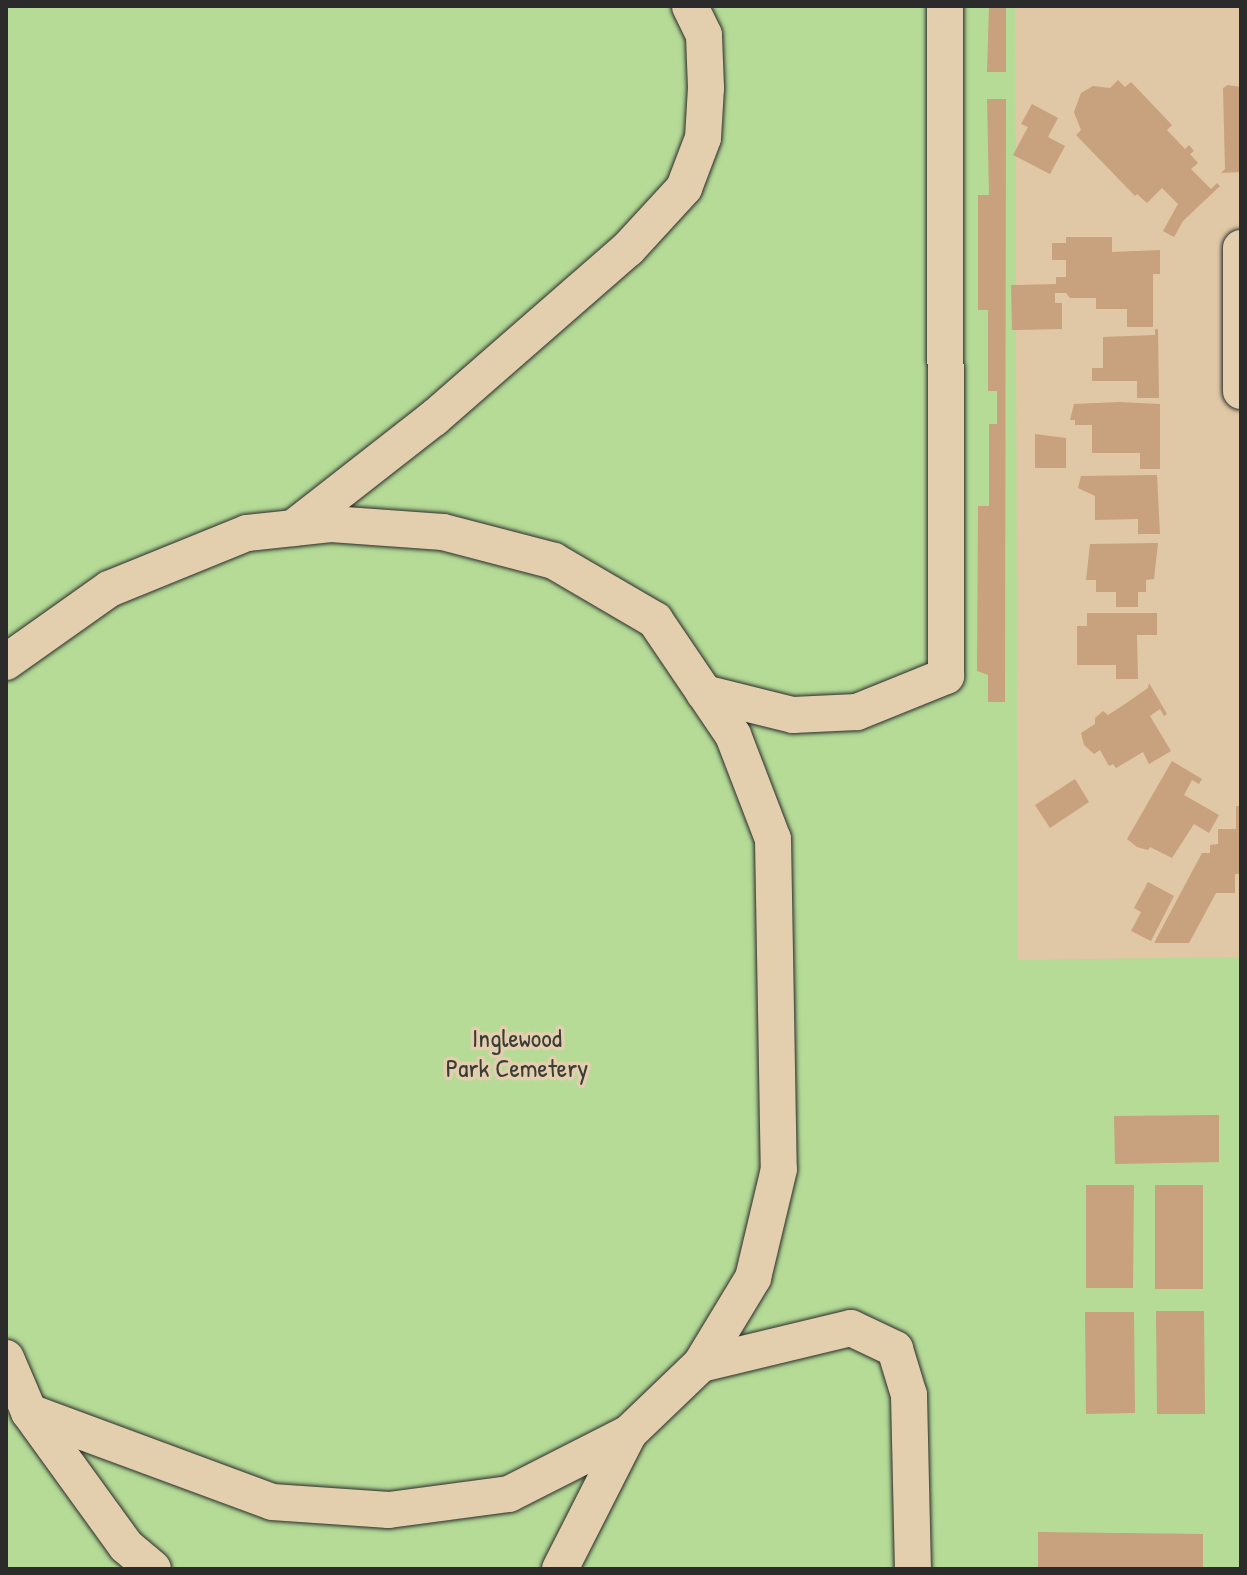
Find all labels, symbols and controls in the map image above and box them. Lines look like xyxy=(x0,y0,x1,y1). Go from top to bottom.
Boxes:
park label: Inglewood Park Cemetery xyxy=(446,1022,588,1084)

